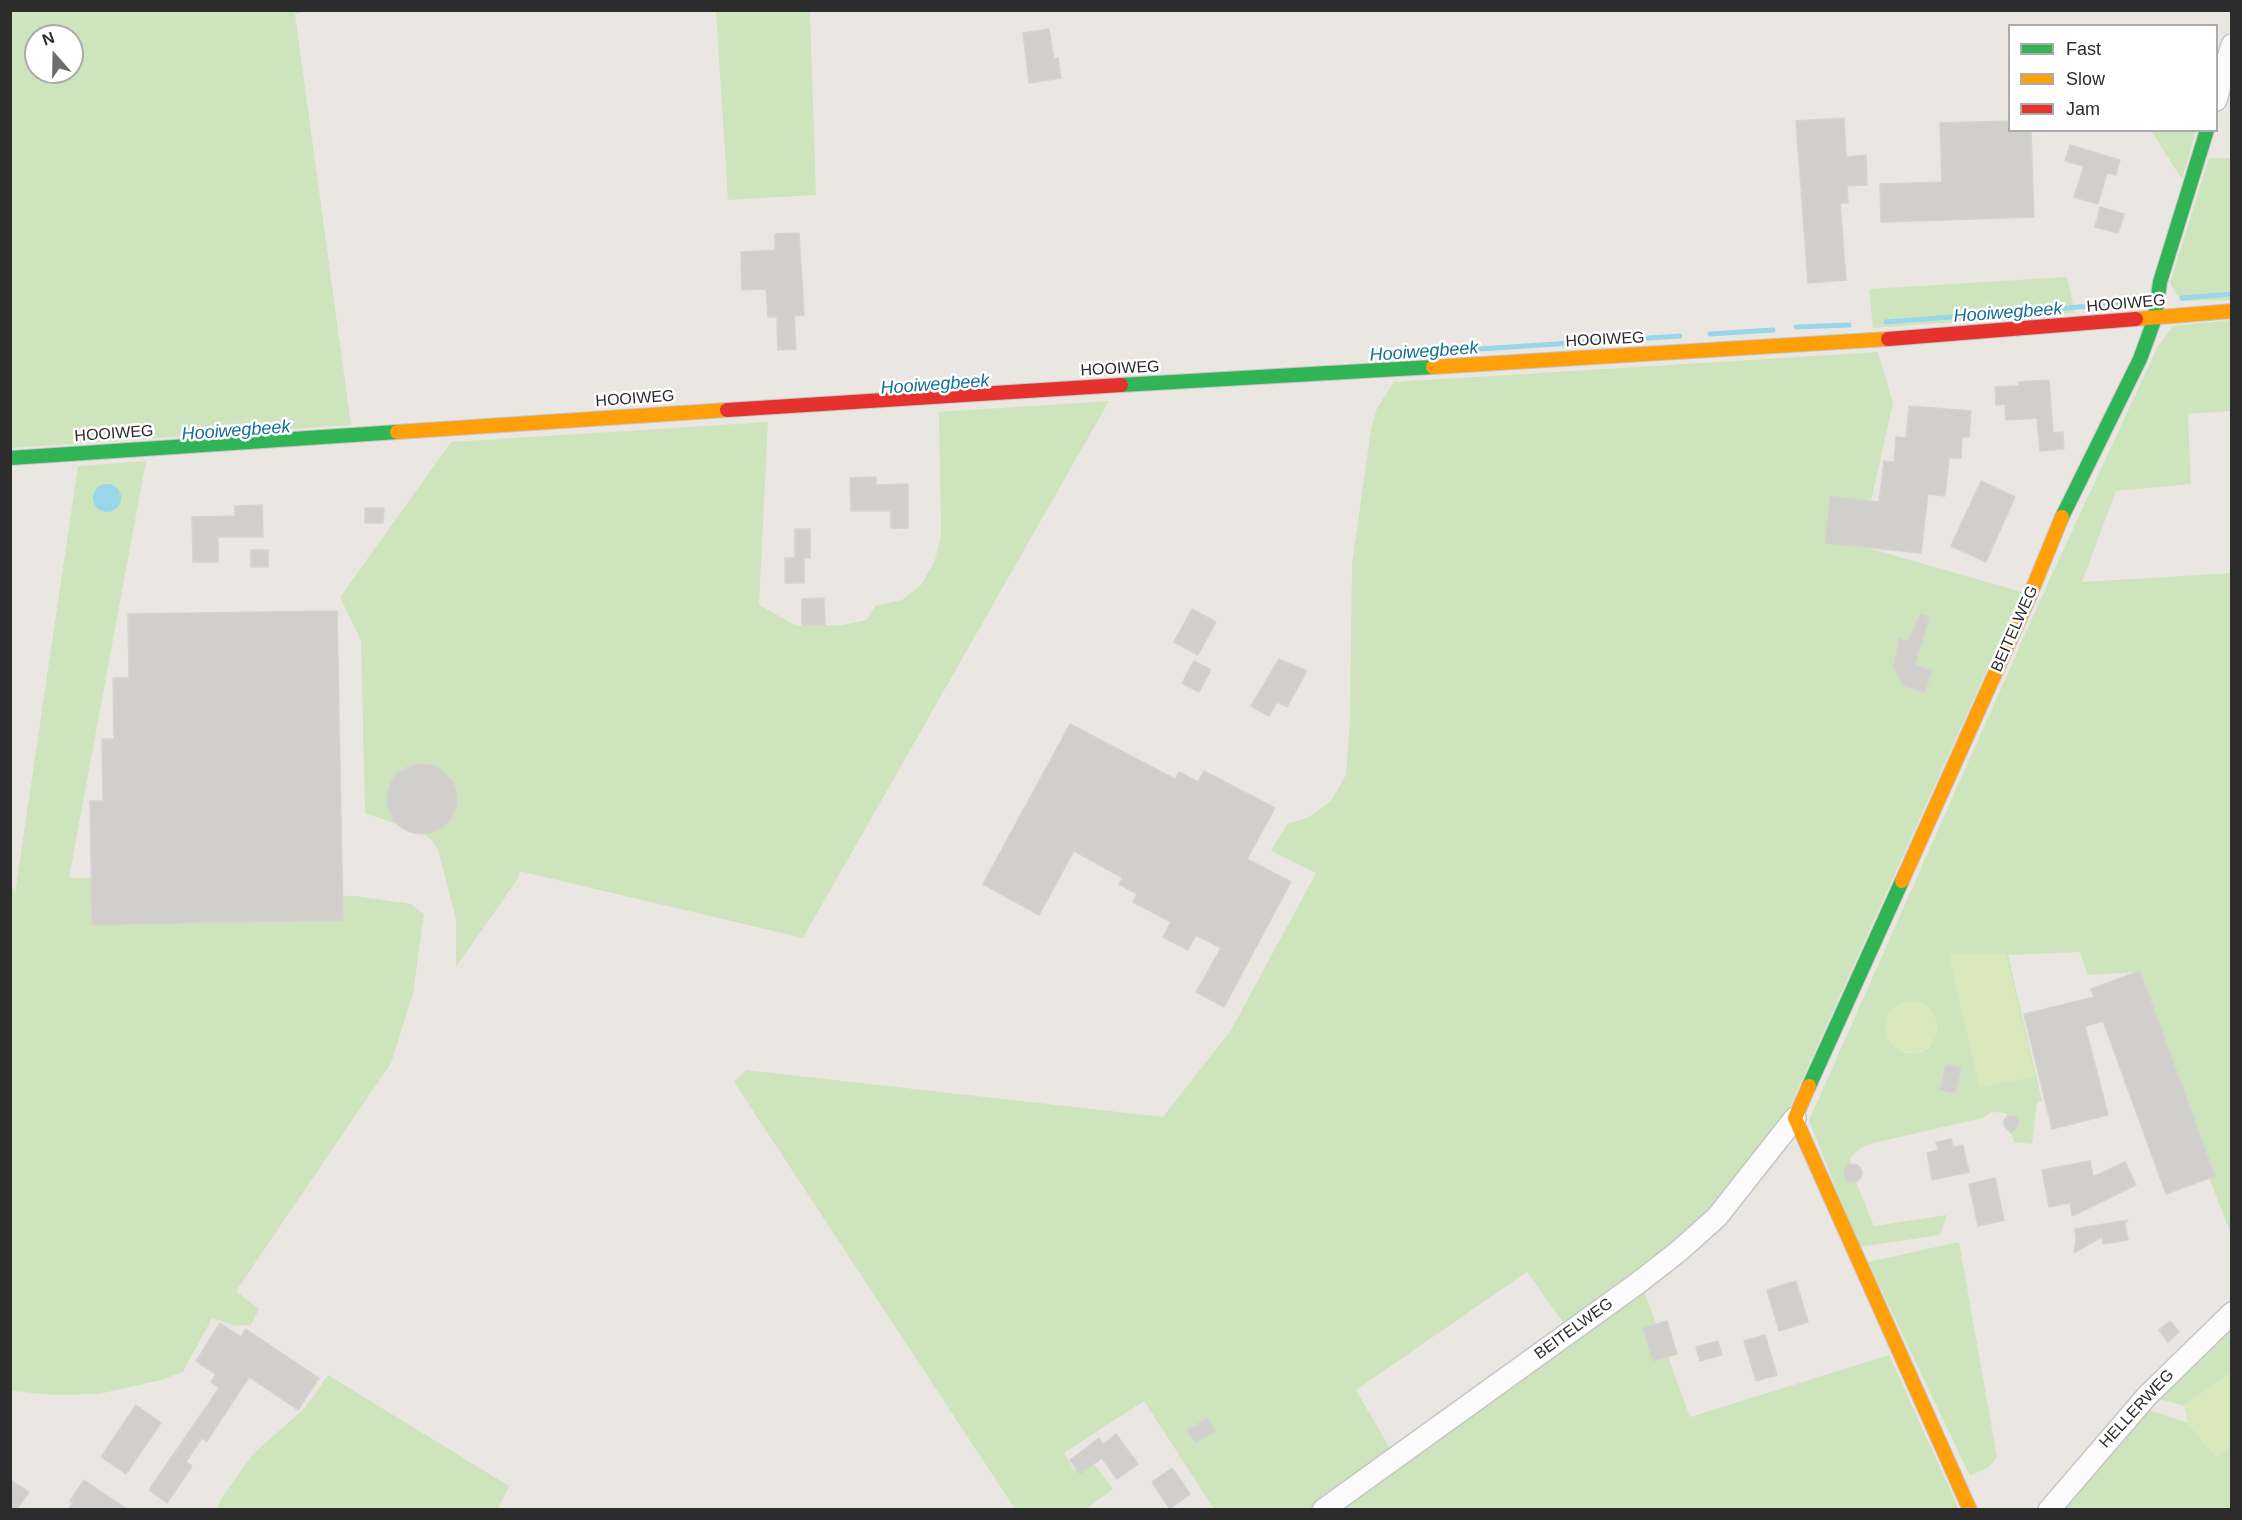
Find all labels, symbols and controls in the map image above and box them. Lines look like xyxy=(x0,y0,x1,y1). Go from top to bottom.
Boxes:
north arrow xyxy=(24,24,84,84)
legend xyxy=(2008,24,2218,132)
text: N xyxy=(40,29,57,48)
text: Fast xyxy=(2066,39,2101,59)
text: Slow xyxy=(2066,69,2105,89)
text: Jam xyxy=(2066,99,2100,119)
street label: HOOIWEG xyxy=(2086,291,2166,317)
water label: Hooiwegbeek xyxy=(1953,298,2063,328)
street label: HOOIWEG xyxy=(1565,328,1645,352)
water label: Hooiwegbeek xyxy=(1369,337,1479,367)
street label: HOOIWEG xyxy=(1080,357,1160,381)
water label: Hooiwegbeek xyxy=(880,370,990,400)
street label: HOOIWEG xyxy=(595,387,675,411)
water label: Hooiwegbeek xyxy=(181,416,291,446)
street label: HOOIWEG xyxy=(74,422,154,446)
street label: BEITELWEG xyxy=(1987,583,2043,675)
street label: BEITELWEG xyxy=(1531,1294,1617,1364)
street label: HELLERWEG xyxy=(2096,1366,2178,1452)

